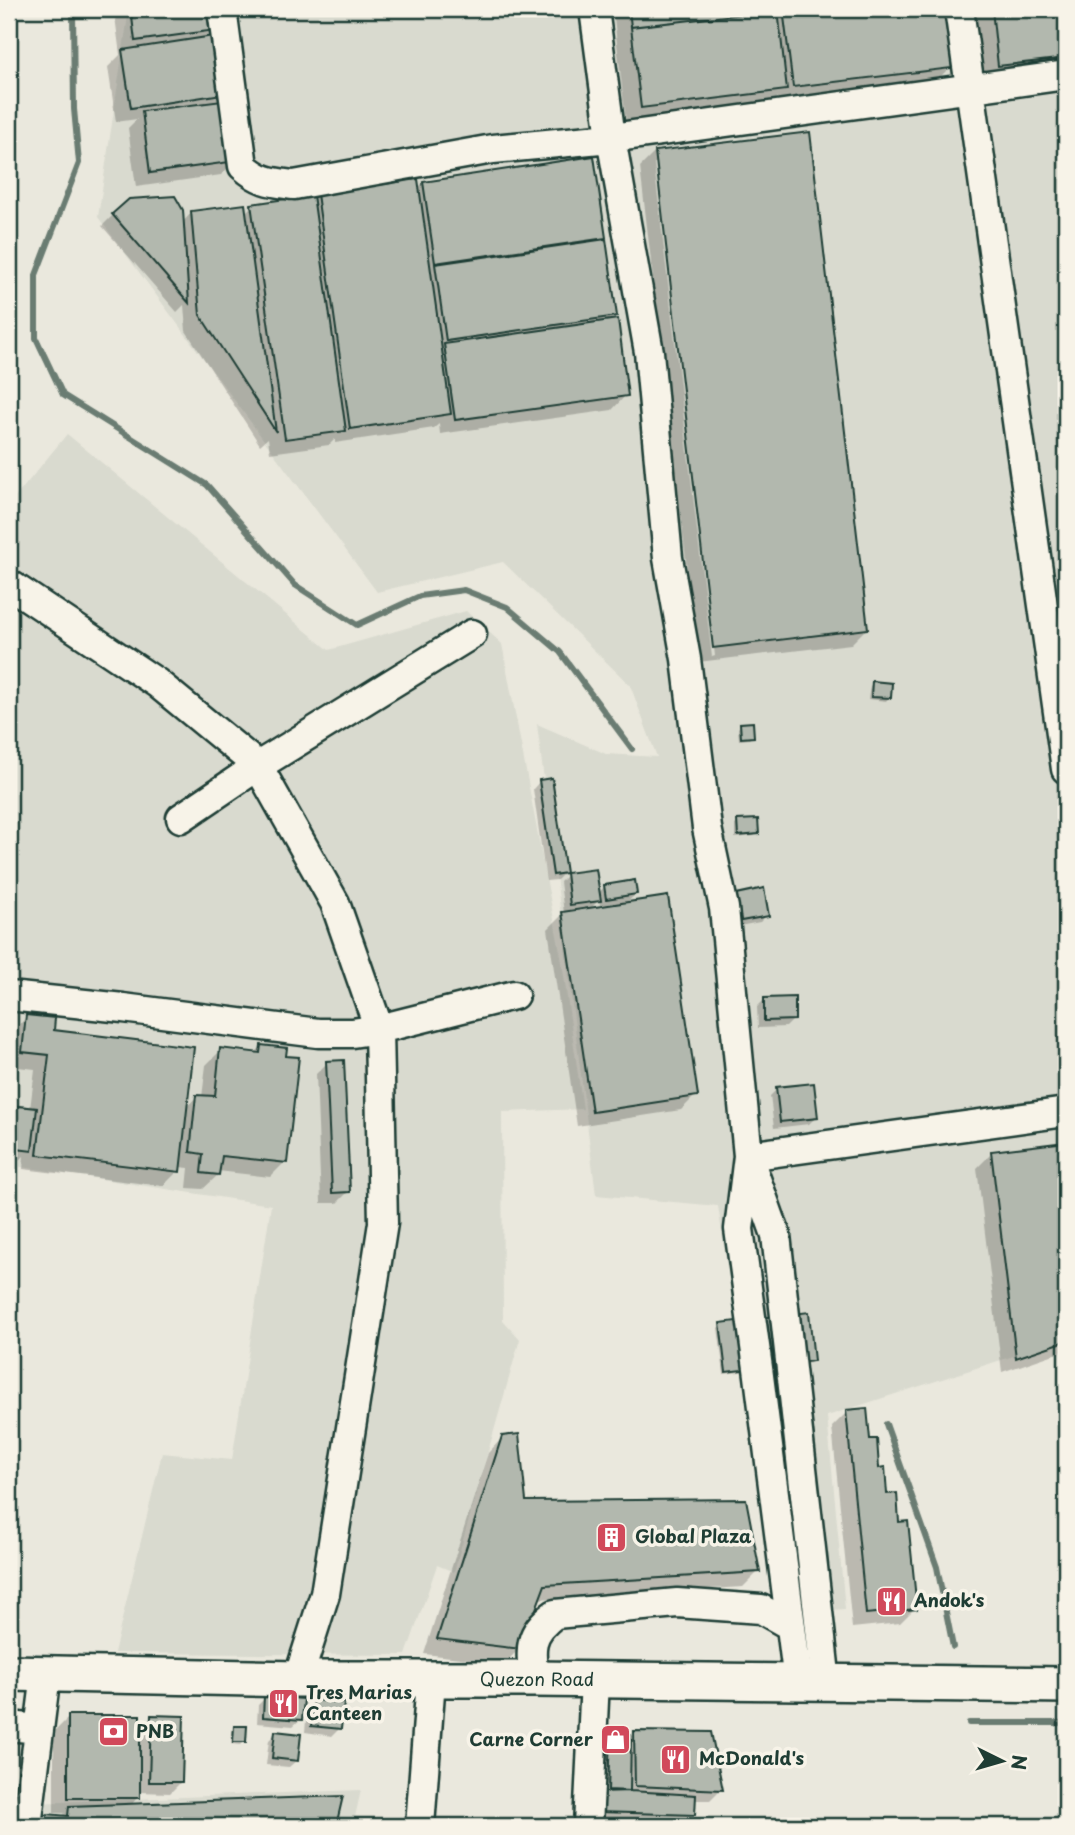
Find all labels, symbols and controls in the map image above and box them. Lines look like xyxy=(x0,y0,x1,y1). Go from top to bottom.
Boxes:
building icon: Global Plaza xyxy=(595,1520,629,1554)
place label: Global Plaza xyxy=(635,1522,752,1549)
restaurant icon: Andok's xyxy=(874,1584,908,1618)
place label: Andok's xyxy=(913,1586,985,1613)
street label: Quezon Road xyxy=(480,1665,594,1692)
place label: Tres Marias Canteen xyxy=(306,1678,412,1726)
restaurant icon: Tres Marias Canteen xyxy=(266,1686,300,1720)
bank icon: PNB xyxy=(96,1715,130,1749)
place label: PNB xyxy=(136,1717,174,1744)
shop icon: Carne Corner xyxy=(599,1723,633,1757)
place label: Carne Corner xyxy=(469,1725,594,1752)
north arrow xyxy=(967,1727,1036,1797)
restaurant icon: McDonald's xyxy=(659,1742,693,1776)
place label: McDonald's xyxy=(699,1744,805,1771)
text: N xyxy=(1005,1754,1035,1771)

